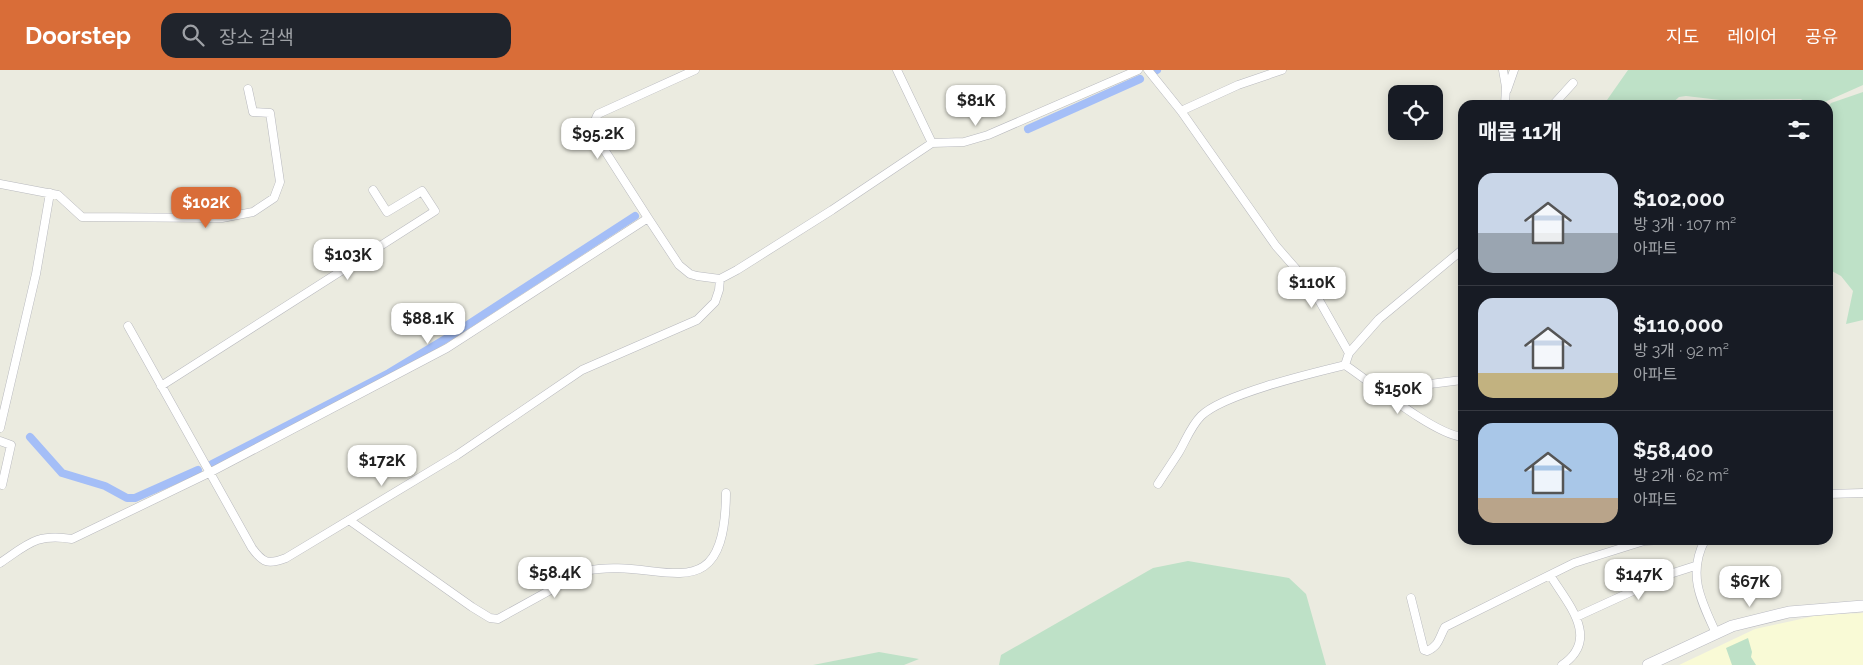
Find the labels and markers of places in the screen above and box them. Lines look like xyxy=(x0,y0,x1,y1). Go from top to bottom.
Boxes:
pin: $81K xyxy=(946,85,1006,127)
pin: $95.2K xyxy=(557,118,639,160)
pin: $102K xyxy=(171,186,241,229)
pin: $103K xyxy=(313,238,383,281)
pin: $110K xyxy=(1277,266,1347,309)
pin: $88.1K xyxy=(387,302,469,345)
pin: $150K xyxy=(1363,372,1433,415)
pin: $172K xyxy=(347,444,417,487)
pin: $58.4K xyxy=(514,556,596,599)
pin: $147K xyxy=(1604,558,1674,601)
pin: $67K xyxy=(1720,566,1780,608)

